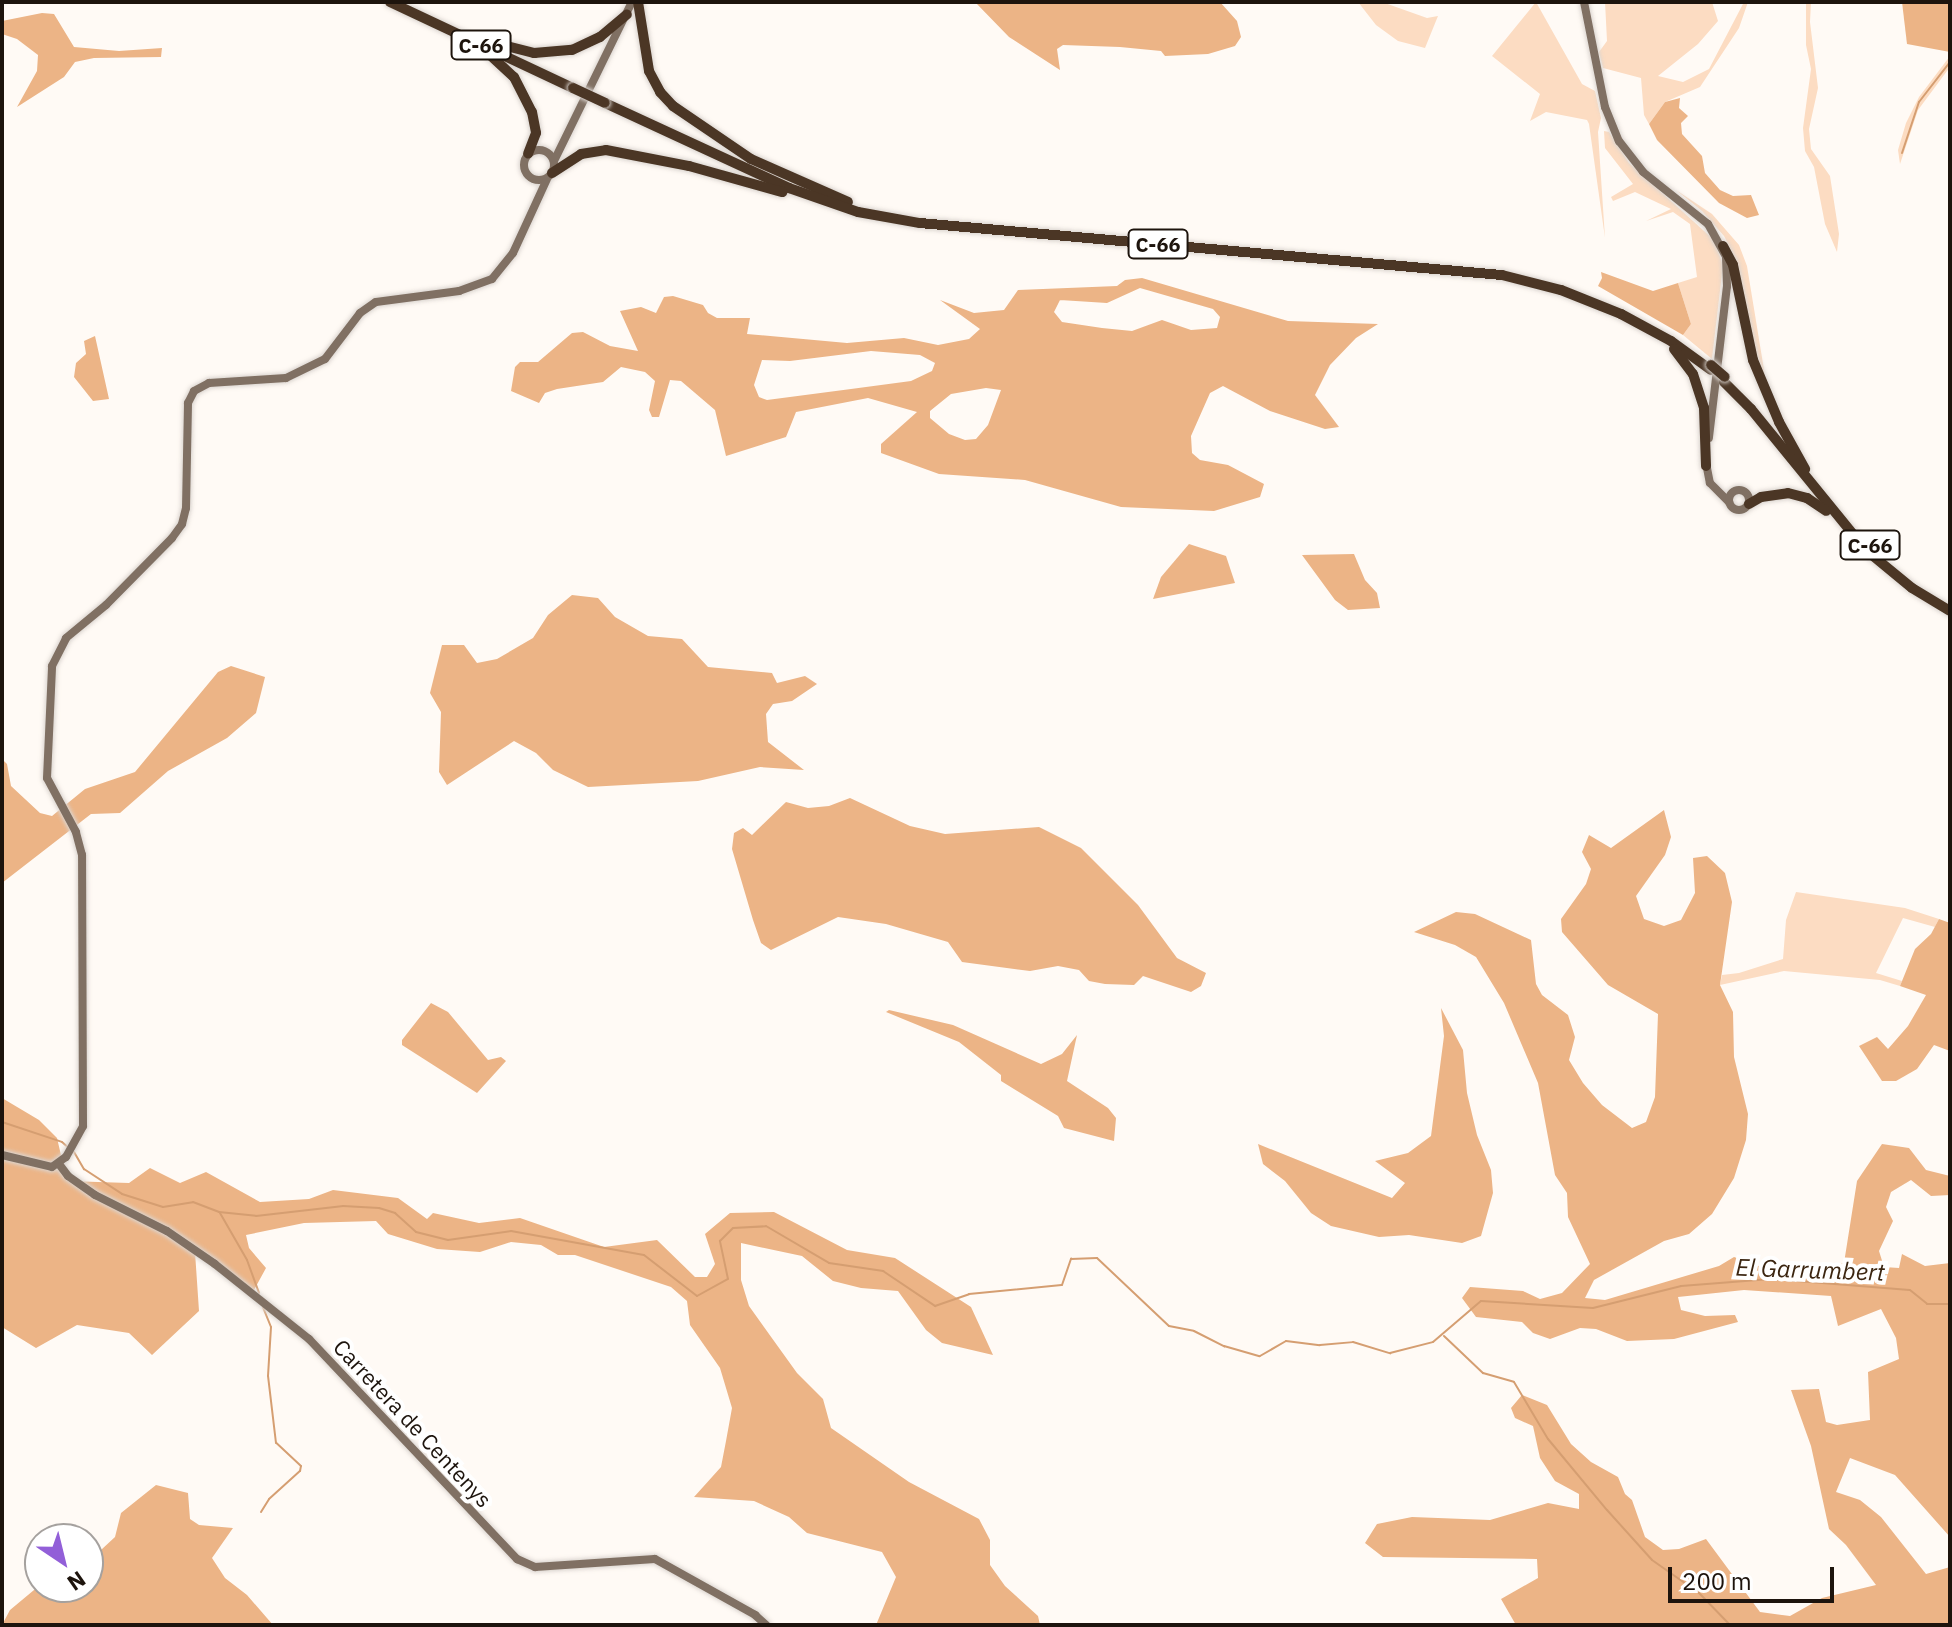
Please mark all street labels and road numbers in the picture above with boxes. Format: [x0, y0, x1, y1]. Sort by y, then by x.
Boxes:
road number: C-66 [449, 29, 513, 61]
road number: C-66 [1126, 228, 1190, 260]
road number: C-66 [1838, 529, 1902, 561]
street label: Carretera de Centenys [328, 1334, 498, 1512]

